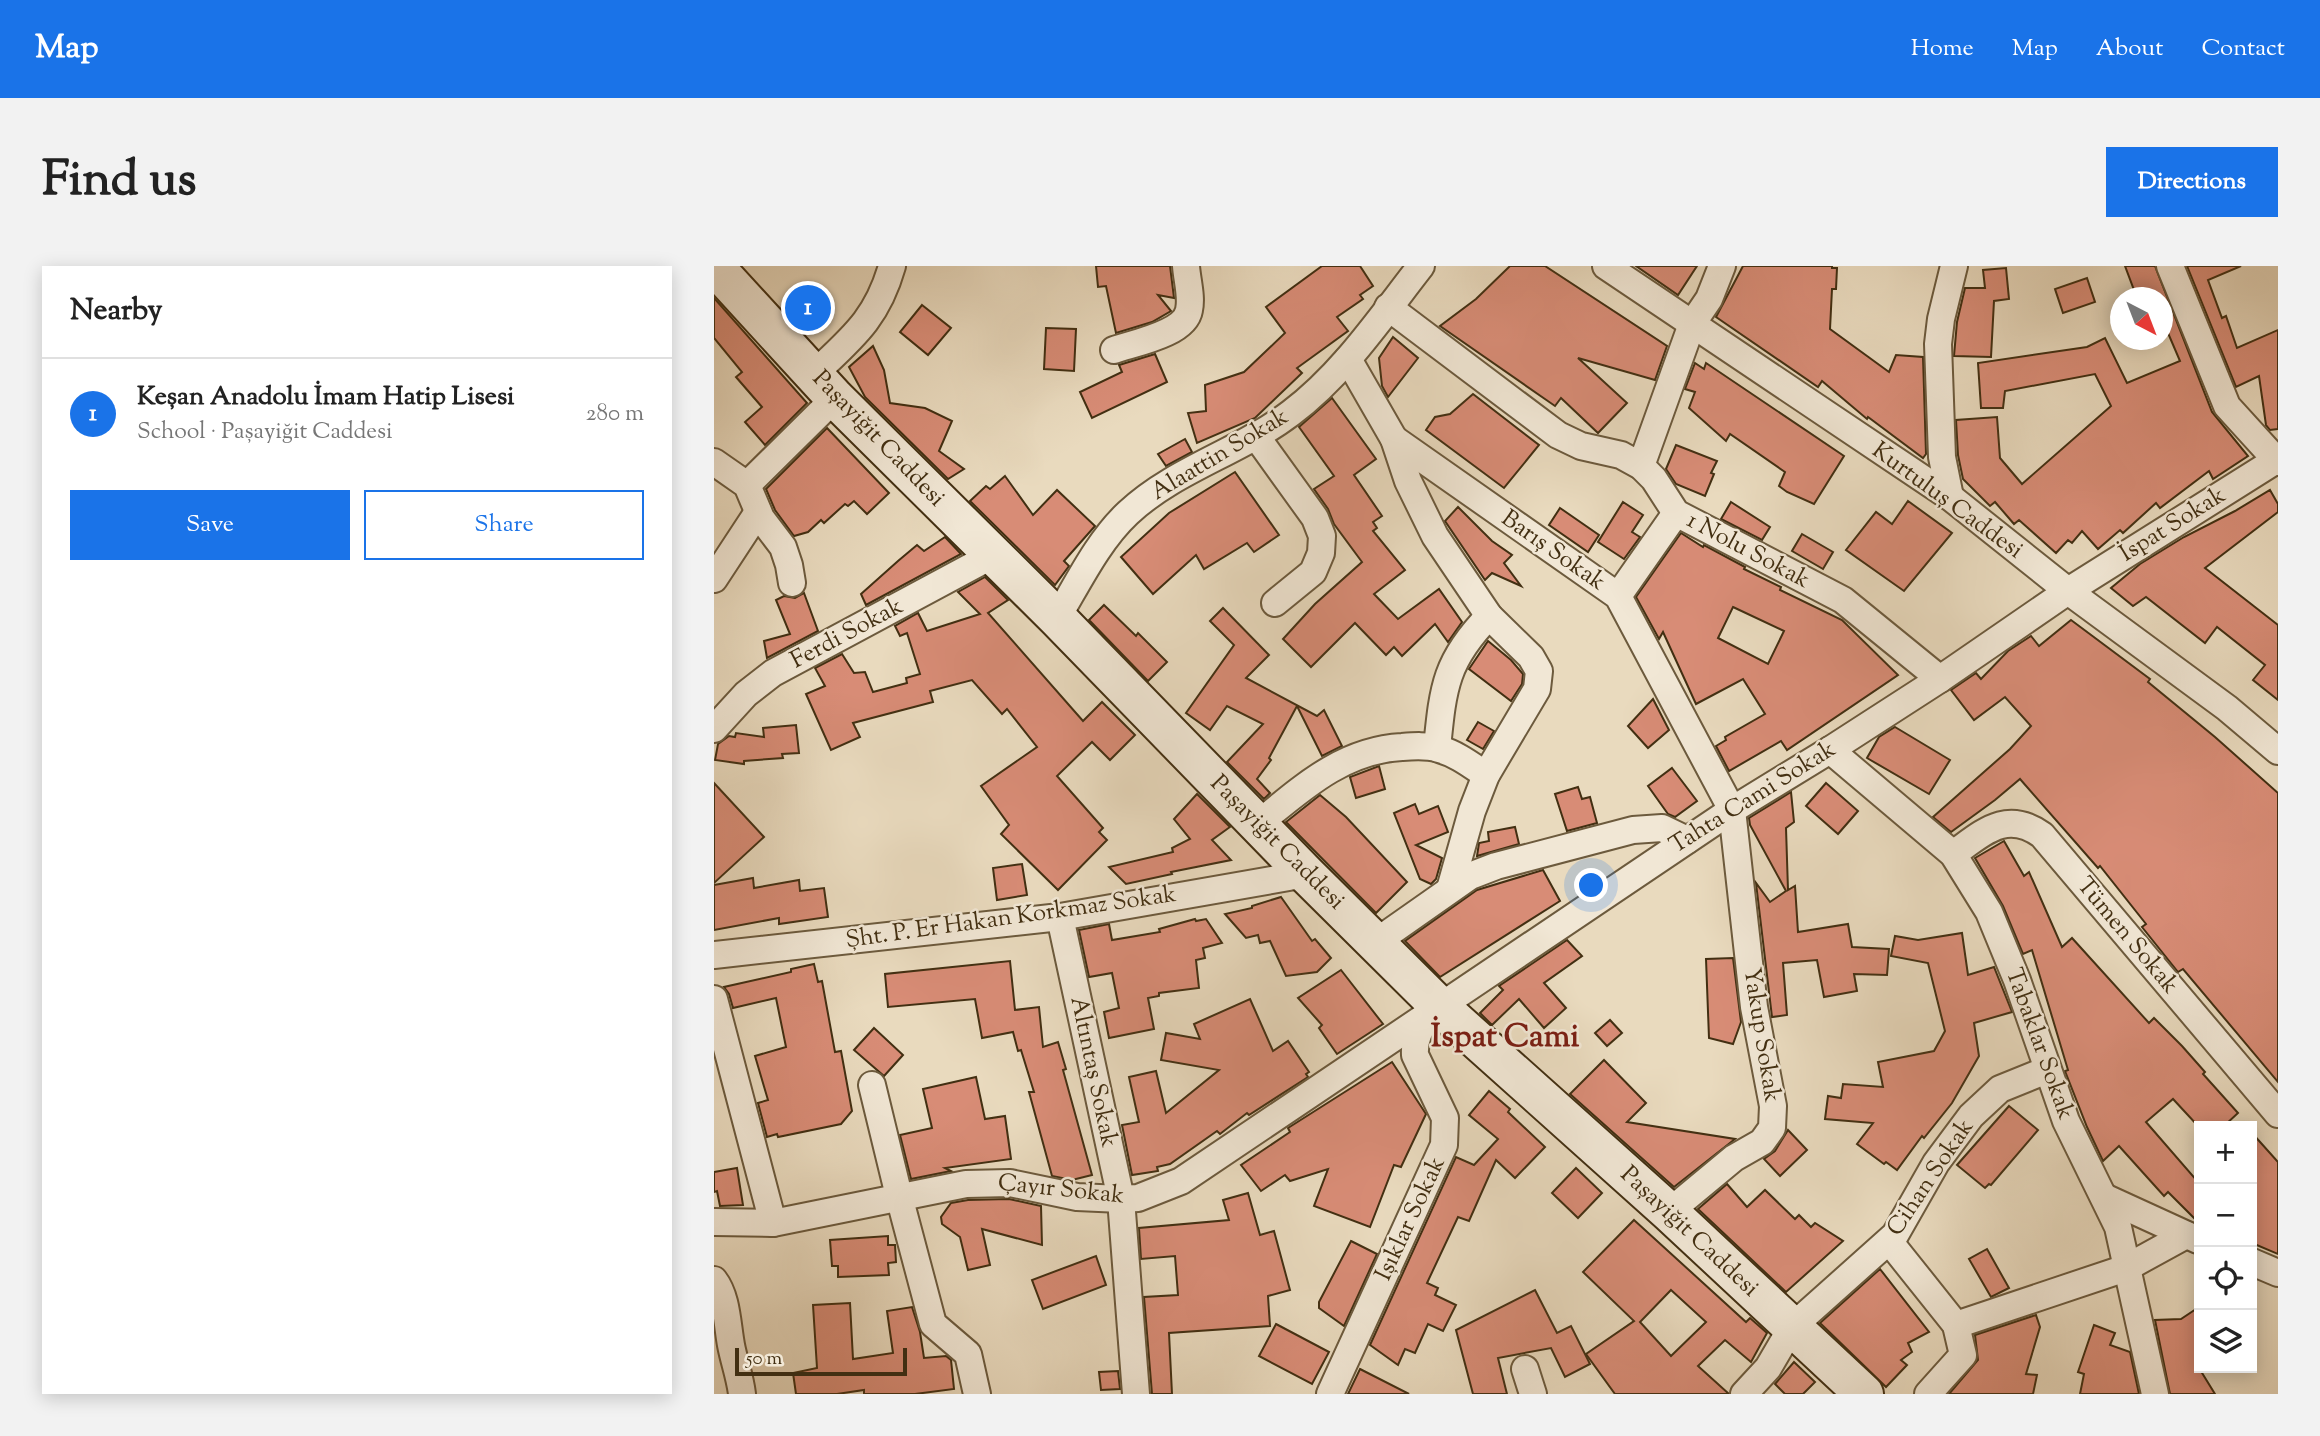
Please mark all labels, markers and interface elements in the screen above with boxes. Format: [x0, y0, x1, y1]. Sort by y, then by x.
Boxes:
text: Map [35, 25, 99, 73]
text: Home [1911, 32, 1974, 66]
text: Map [2012, 32, 2058, 66]
text: About [2096, 32, 2163, 66]
text: Contact [2201, 32, 2285, 66]
text: Find us [42, 147, 196, 217]
button: Directions [2106, 147, 2278, 217]
pin: 1 [785, 282, 831, 334]
north arrow [2110, 287, 2173, 350]
text: Nearby [70, 290, 162, 333]
street label: Paşayiğit Caddesi [804, 363, 952, 515]
text: Keşan Anadolu İmam Hatip Lisesi [137, 379, 515, 416]
text: 1 [89, 398, 97, 431]
text: 280 m [586, 398, 644, 431]
street label: Alaattin Sokak [1145, 400, 1295, 510]
text: School · Paşayiğit Caddesi [137, 416, 392, 449]
street label: Kurtuluş Caddesi [1864, 434, 2030, 568]
street label: İspat Sokak [2113, 479, 2233, 571]
button: Save [70, 490, 350, 560]
button: Share [364, 490, 644, 560]
street label: Barış Sokak [1494, 502, 1612, 600]
street label: 1 Nolu Sokak [1680, 504, 1816, 598]
street label: Ferdi Sokak [785, 590, 909, 678]
street label: Tahta Cami Sokak [1663, 733, 1843, 863]
street label: Paşayiğit Caddesi [1202, 768, 1352, 918]
your location [1574, 868, 1608, 902]
street label: Tümen Sokak [2068, 870, 2186, 1002]
street label: Şht. P. Er Hakan Korkmaz Sokak [843, 878, 1179, 958]
street label: Tabaklar Sokak [1996, 964, 2082, 1124]
street label: Yakup Sokak [1734, 965, 1788, 1105]
street label: Altıntaş Sokak [1060, 994, 1126, 1150]
district label: İspat Cami [1431, 1015, 1579, 1061]
street label: Cihan Sokak [1879, 1113, 1983, 1243]
map controls [2194, 1121, 2257, 1373]
button: + [2194, 1121, 2257, 1184]
street label: Işıklar Sokak [1367, 1151, 1455, 1287]
street label: Paşayiğit Caddesi [1612, 1159, 1766, 1305]
street label: Çayır Sokak [996, 1166, 1126, 1214]
button: − [2194, 1184, 2257, 1247]
button: locate [2194, 1247, 2257, 1310]
button: layers [2194, 1310, 2257, 1373]
scale bar [735, 1345, 906, 1377]
text: 50 m [746, 1346, 782, 1373]

